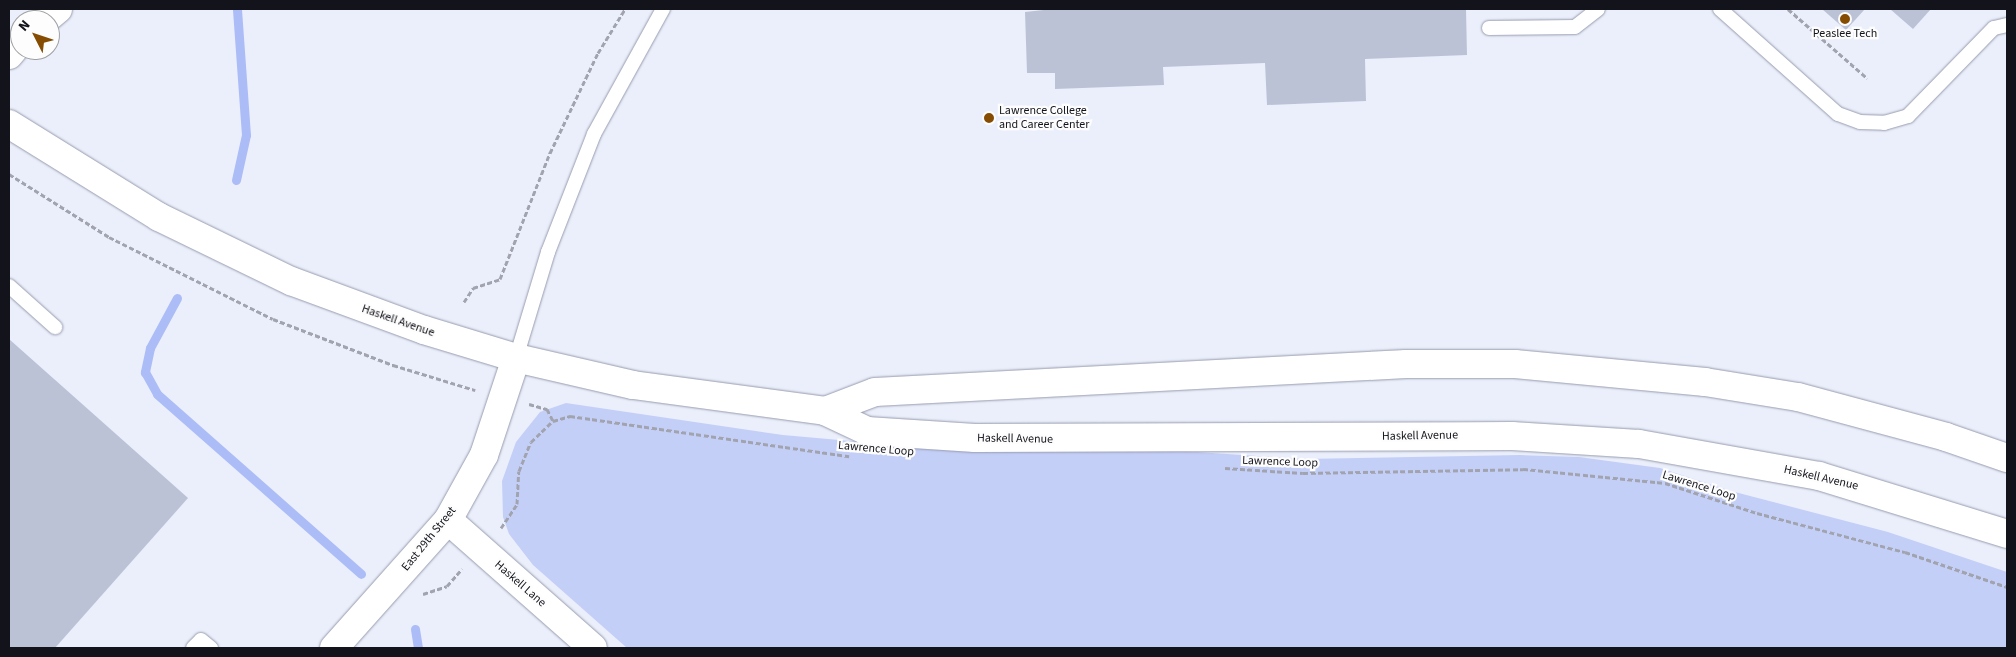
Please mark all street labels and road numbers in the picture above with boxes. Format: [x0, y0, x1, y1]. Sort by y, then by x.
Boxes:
street label: Haskell Avenue [360, 302, 436, 340]
street label: Haskell Avenue [1382, 428, 1458, 444]
street label: Haskell Avenue [977, 431, 1053, 447]
street label: Lawrence Loop [838, 439, 914, 459]
street label: Lawrence Loop [1242, 453, 1318, 471]
street label: Haskell Avenue [1782, 462, 1860, 494]
street label: Lawrence Loop [1661, 468, 1737, 504]
street label: East 29th Street [399, 504, 459, 574]
street label: Haskell Lane [491, 558, 549, 610]

